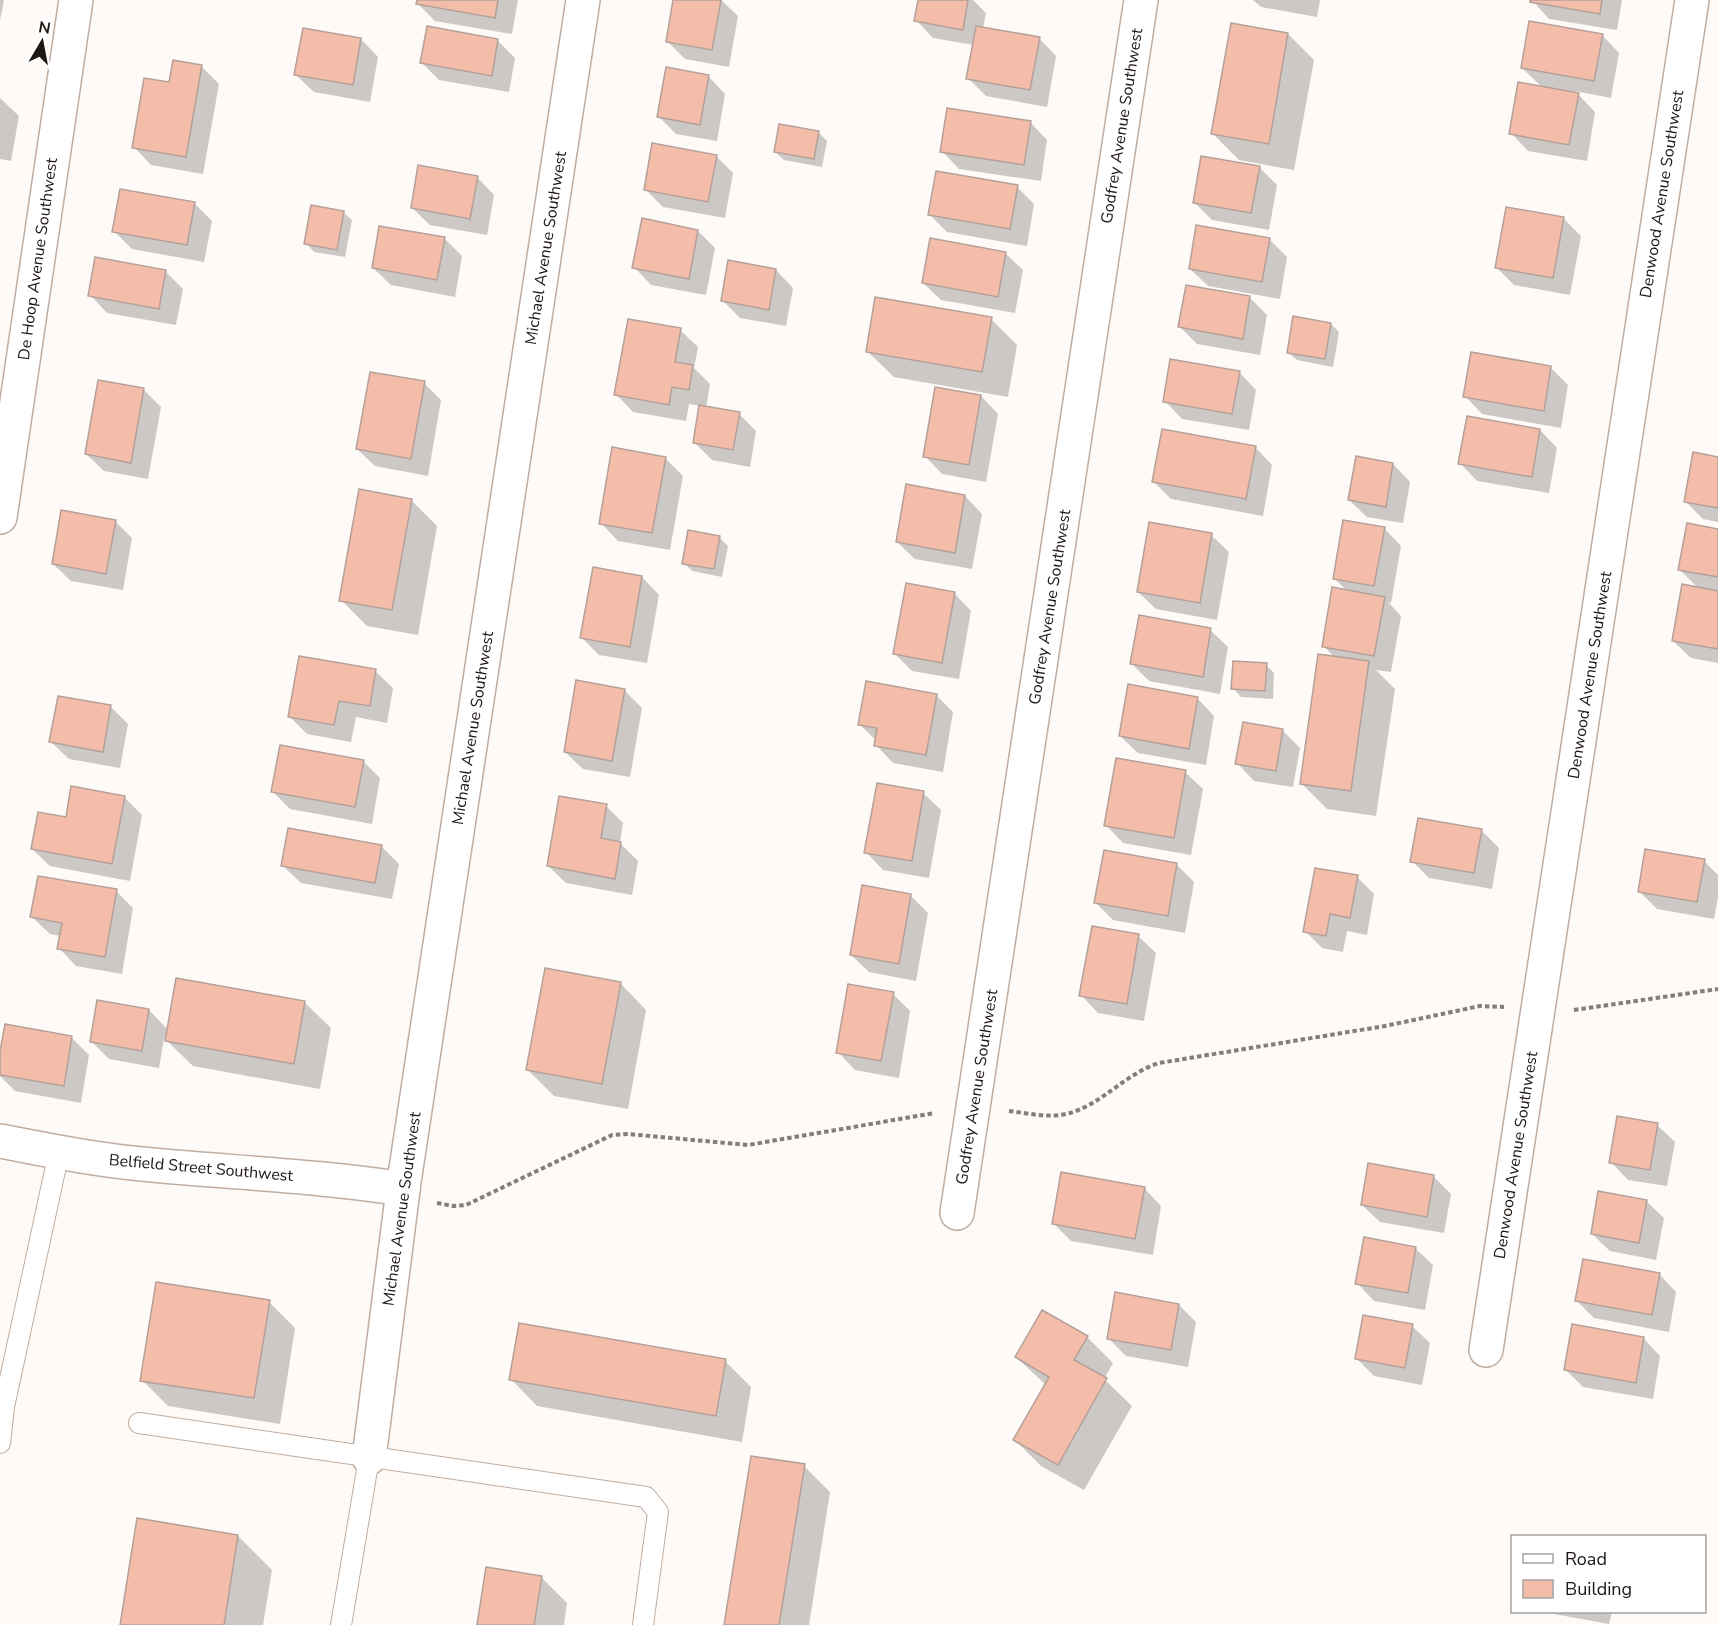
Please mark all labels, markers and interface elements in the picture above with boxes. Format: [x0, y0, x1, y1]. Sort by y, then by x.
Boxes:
north arrow [12, 12, 72, 72]
text: N [37, 16, 52, 40]
street label: Godfrey Avenue Southwest [1096, 26, 1148, 225]
street label: Denwood Avenue Southwest [1635, 88, 1689, 299]
street label: Michael Avenue Southwest [520, 149, 572, 346]
street label: De Hoop Avenue Southwest [13, 156, 63, 361]
street label: Godfrey Avenue Southwest [1024, 507, 1076, 706]
street label: Denwood Avenue Southwest [1563, 569, 1617, 780]
street label: Michael Avenue Southwest [447, 629, 499, 826]
street label: Godfrey Avenue Southwest [951, 987, 1003, 1186]
street label: Denwood Avenue Southwest [1489, 1049, 1543, 1260]
street label: Michael Avenue Southwest [377, 1110, 427, 1307]
street label: Belfield Street Southwest [108, 1149, 294, 1187]
legend [1511, 1535, 1706, 1613]
text: Road [1565, 1547, 1607, 1571]
text: Building [1565, 1577, 1632, 1601]

